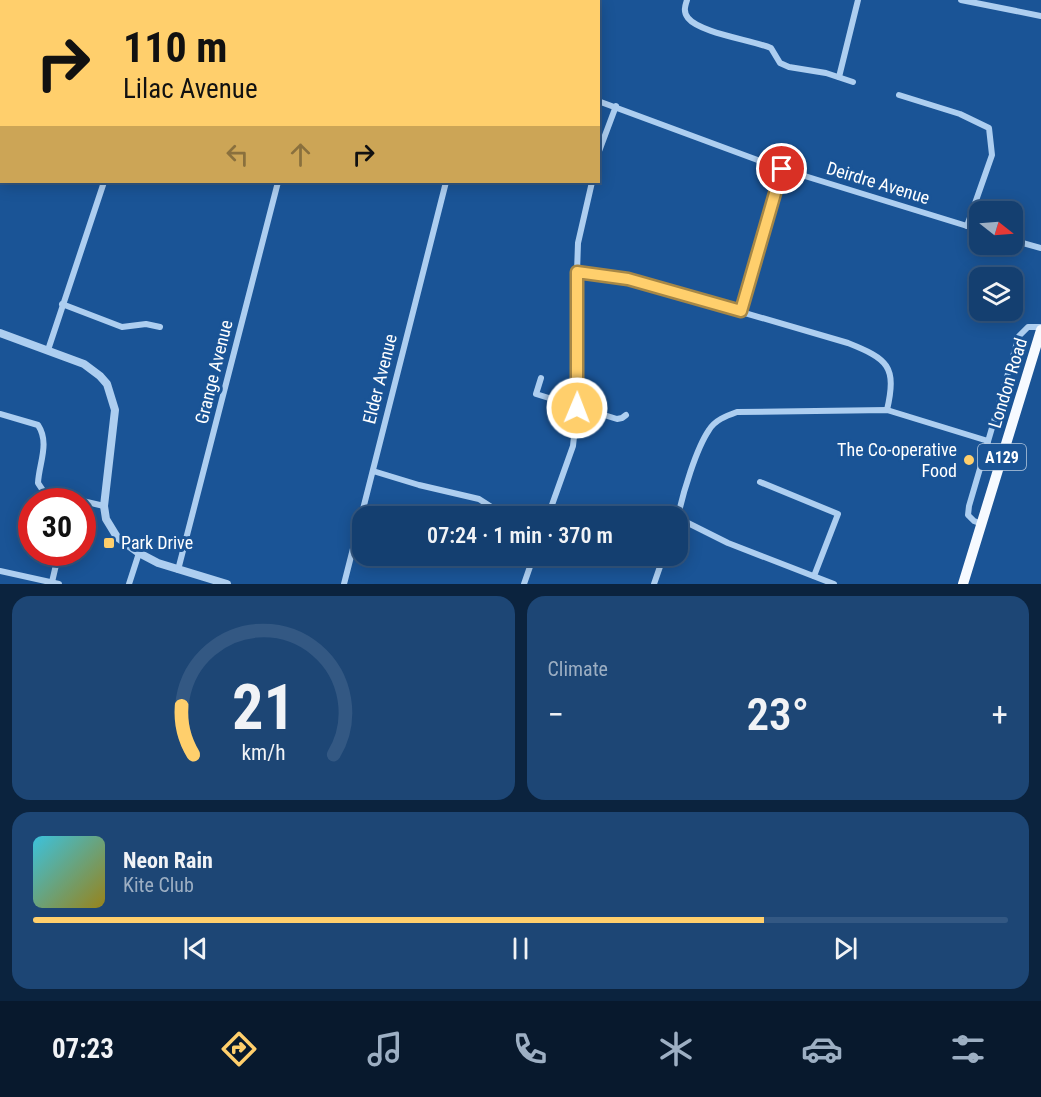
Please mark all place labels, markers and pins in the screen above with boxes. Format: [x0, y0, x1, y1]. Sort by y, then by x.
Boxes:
pin [756, 143, 807, 194]
place label: The Co-operative Food [837, 439, 957, 481]
marker: The Co-operative Food [962, 453, 976, 467]
place label: Park Drive [121, 532, 193, 553]
marker: Park Drive [102, 536, 116, 550]

